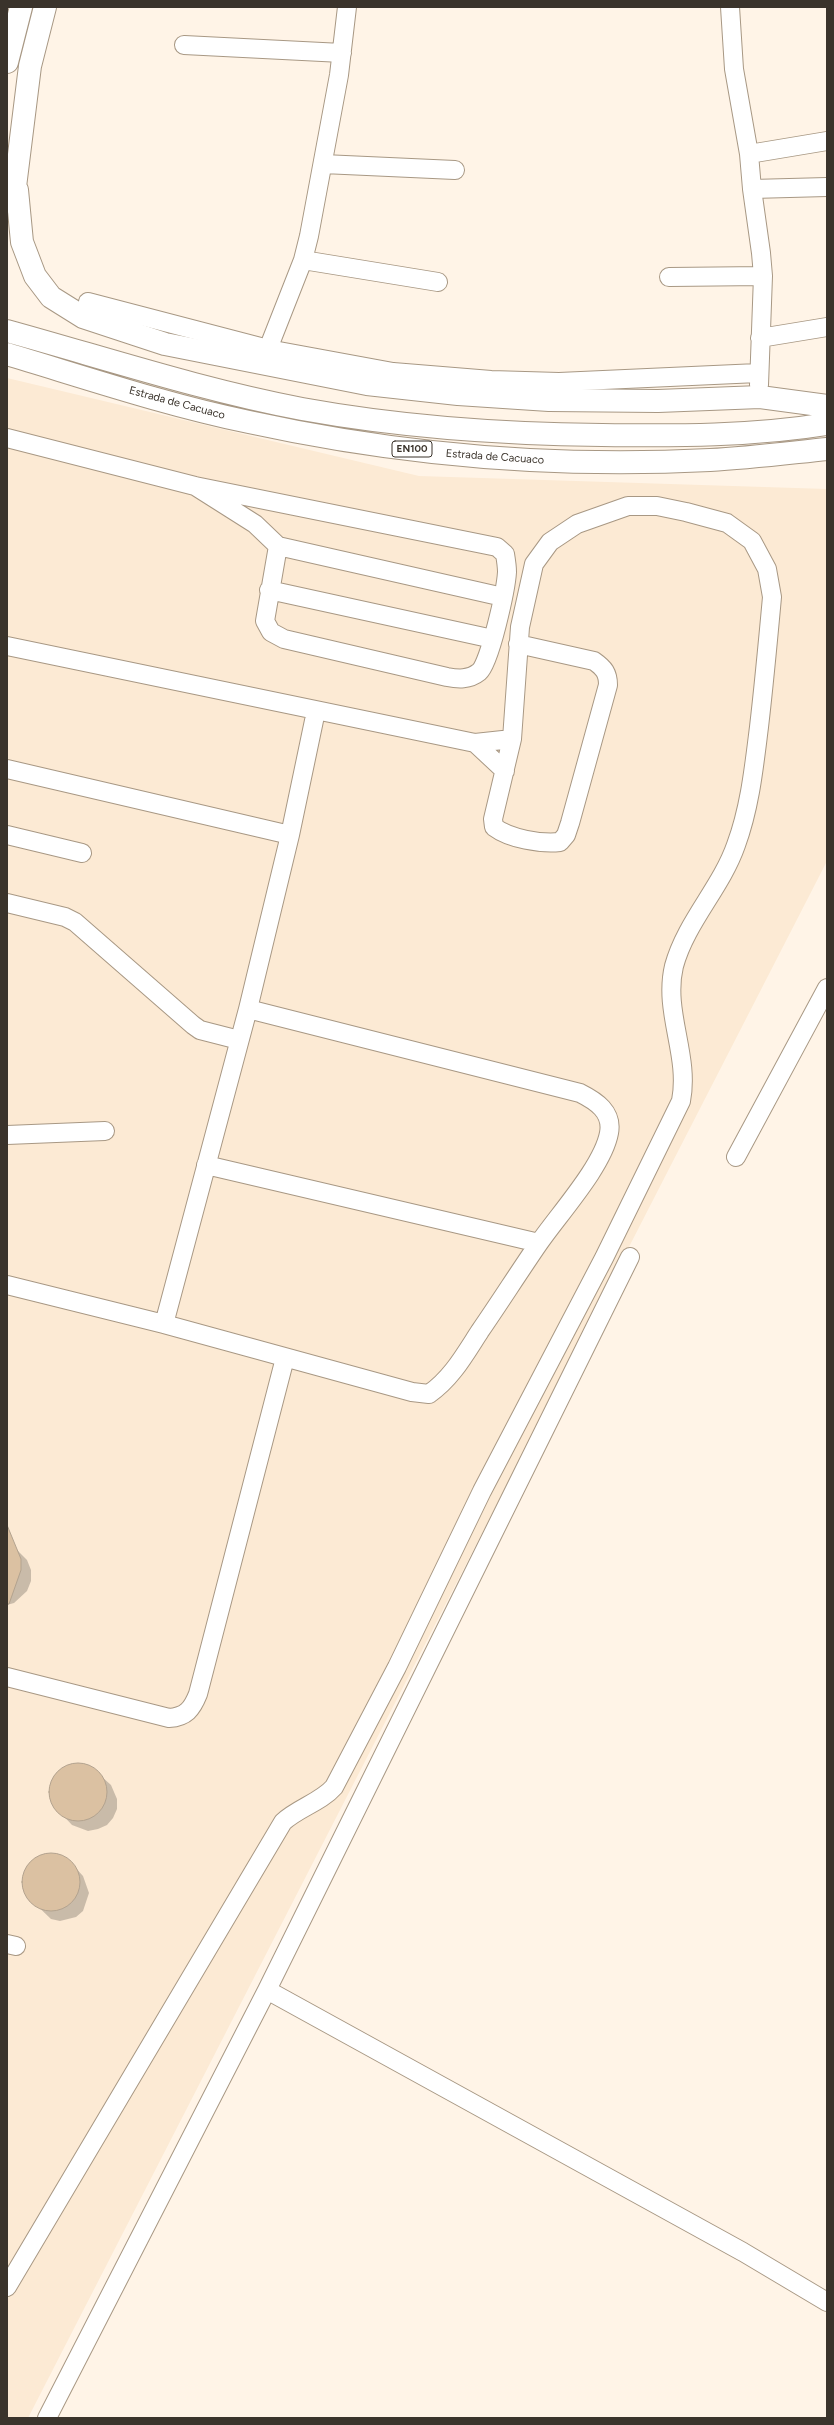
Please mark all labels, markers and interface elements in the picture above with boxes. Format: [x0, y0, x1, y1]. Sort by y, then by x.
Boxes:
street label: Estrada de Cacuaco [128, 384, 226, 422]
road number: EN100 [392, 441, 432, 457]
street label: Estrada de Cacuaco [445, 447, 545, 467]

